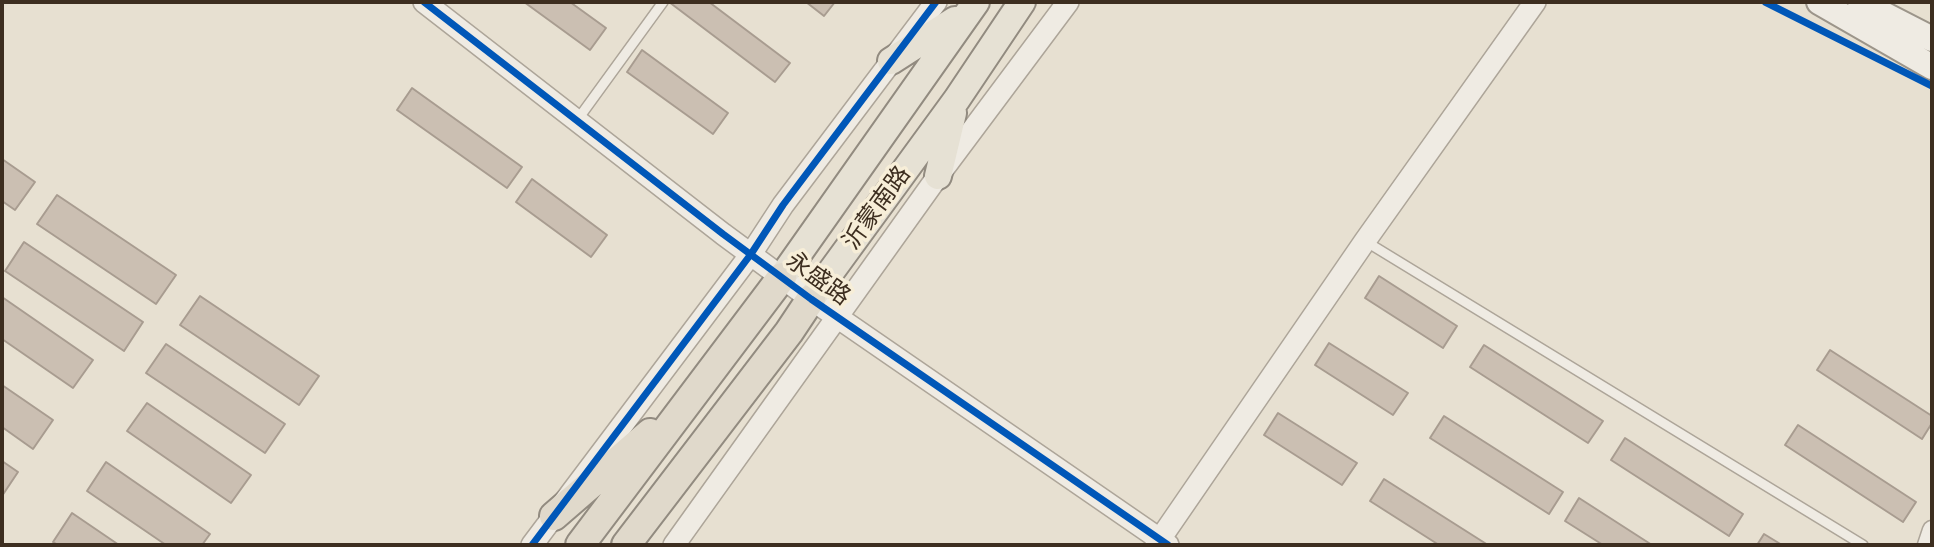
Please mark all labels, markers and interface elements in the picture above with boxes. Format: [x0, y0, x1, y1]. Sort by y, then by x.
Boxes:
street label: 沂蒙南路 [837, 161, 917, 255]
street label: 永盛路 [780, 246, 856, 312]

